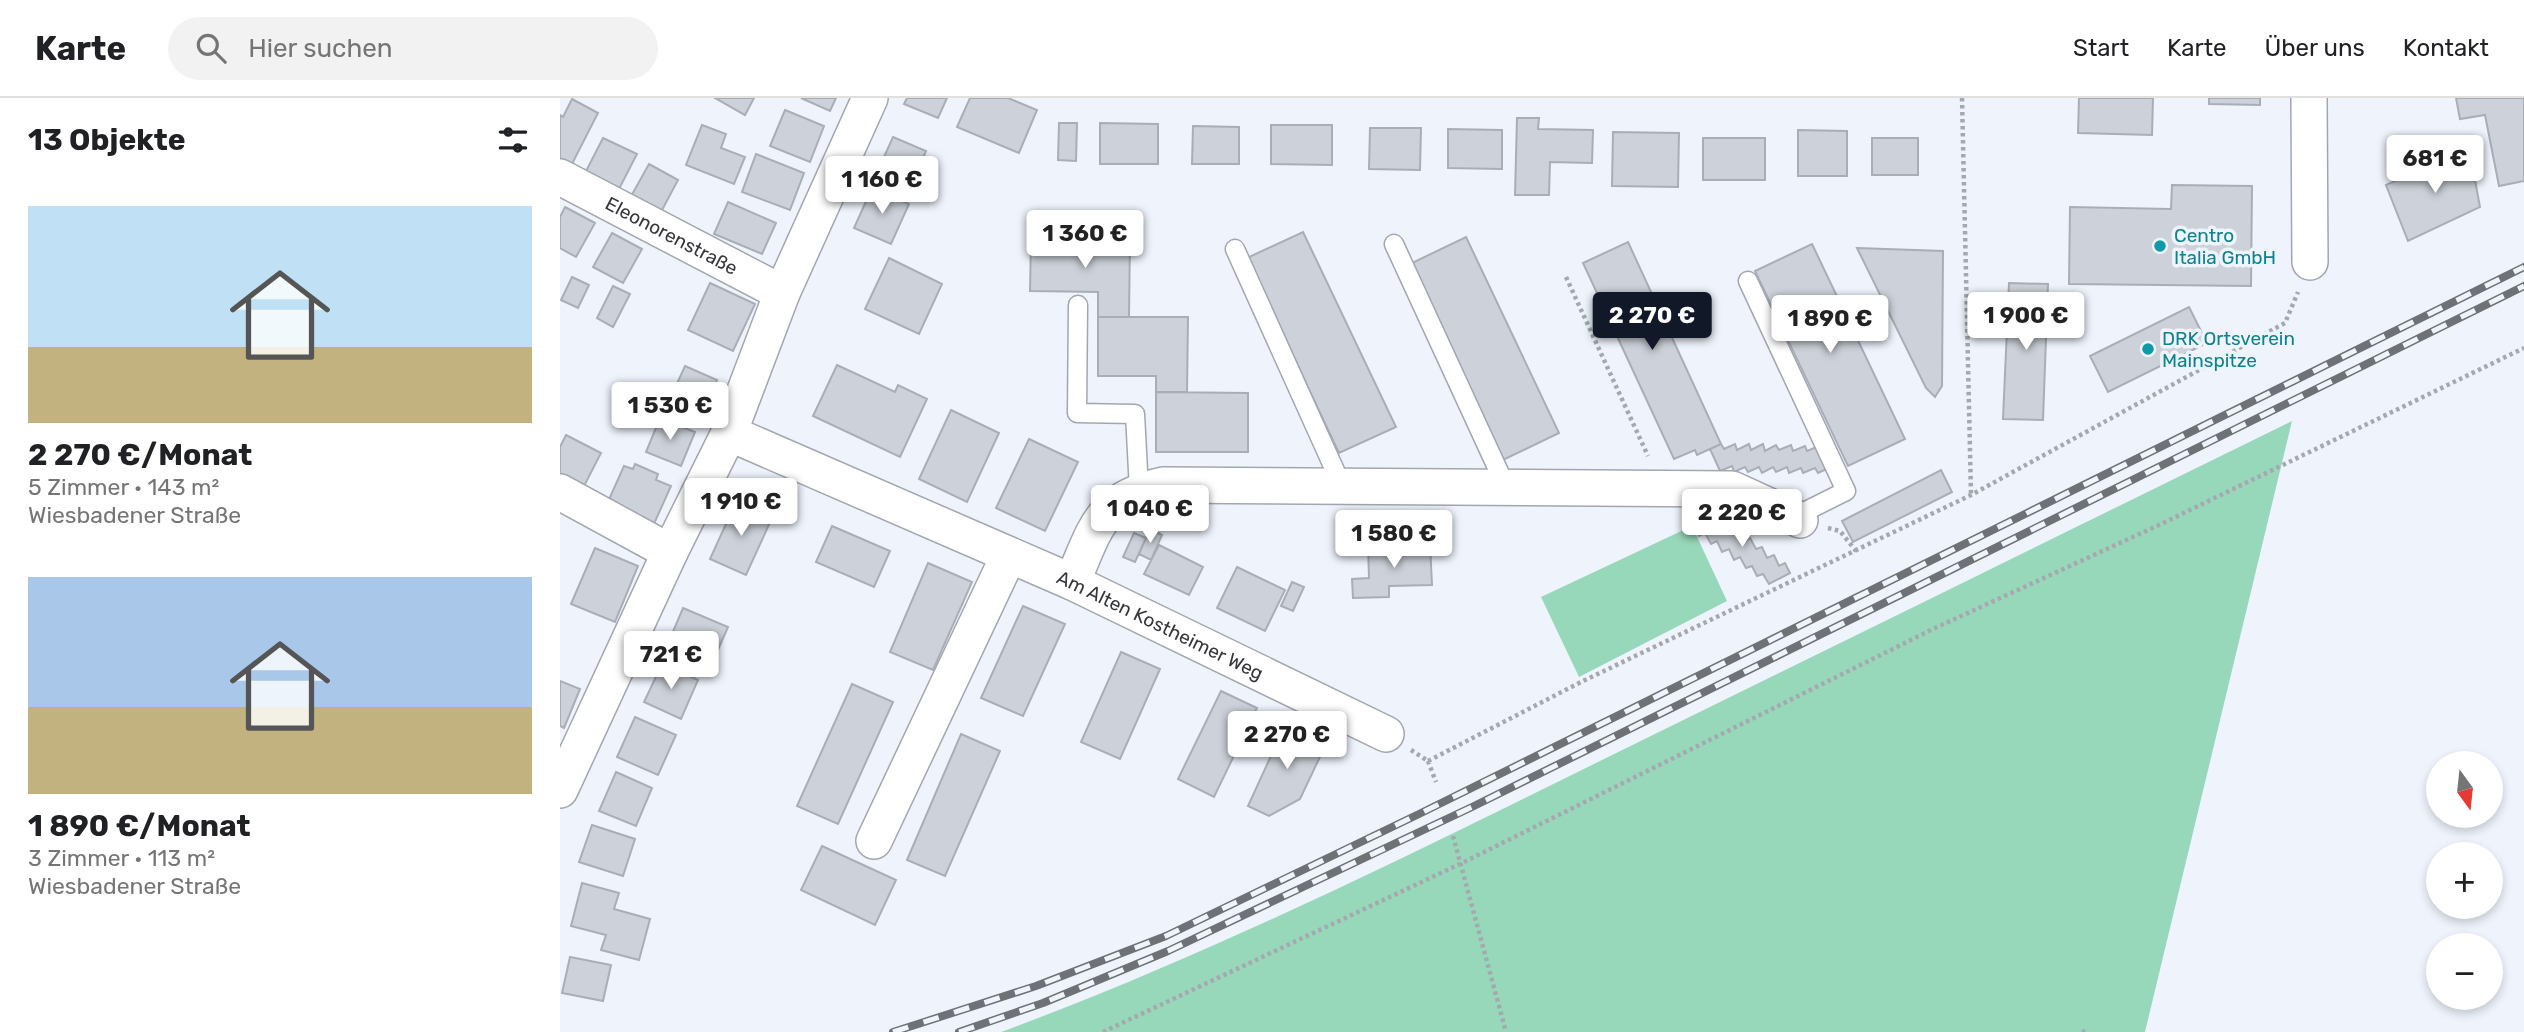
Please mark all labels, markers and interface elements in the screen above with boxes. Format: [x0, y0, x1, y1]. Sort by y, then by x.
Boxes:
search box [168, 17, 658, 80]
text: Karte [35, 29, 126, 68]
icon: search [192, 29, 230, 67]
text: Hier suchen [248, 33, 393, 64]
text: Start [2073, 34, 2129, 62]
text: Karte [2167, 34, 2227, 62]
text: Über uns [2265, 34, 2365, 62]
text: Kontakt [2403, 34, 2489, 62]
icon: filters [494, 121, 532, 159]
text: 13 Objekte [28, 122, 186, 158]
pin: 681 € [2386, 136, 2484, 195]
text: 681 € [2403, 144, 2467, 172]
pin: 1 160 € [817, 156, 947, 216]
text: 1 160 € [841, 165, 923, 193]
street label: Eleonorenstraße [601, 192, 741, 280]
pin: 1 360 € [1020, 211, 1150, 270]
text: 1 360 € [1042, 219, 1128, 247]
place label: Centro Italia GmbH [2174, 224, 2276, 269]
marker: Centro Italia GmbH [2152, 238, 2168, 254]
icon: home [217, 252, 343, 378]
pin: 2 270 € [1587, 292, 1717, 352]
pin: 1 900 € [1961, 292, 2091, 352]
pin: 1 890 € [1765, 296, 1895, 355]
text: 2 270 € [1609, 301, 1695, 329]
text: 1 900 € [1983, 301, 2069, 329]
text: 1 890 € [1787, 304, 1873, 332]
place label: DRK Ortsverein Mainspitze [2162, 327, 2295, 372]
marker: DRK Ortsverein Mainspitze [2140, 341, 2156, 357]
pin: 1 530 € [605, 382, 735, 442]
text: 1 530 € [628, 391, 712, 419]
text: 2 270 €/Monat [28, 437, 252, 473]
text: 5 Zimmer · 143 m² [28, 473, 219, 501]
pin: 1 910 € [676, 478, 806, 538]
pin: 1 040 € [1085, 486, 1215, 545]
text: 1 910 € [700, 487, 782, 515]
pin: 2 220 € [1677, 490, 1807, 549]
text: 1 040 € [1107, 494, 1193, 522]
text: 2 220 € [1698, 498, 1786, 526]
text: Wiesbadener Straße [28, 501, 241, 529]
pin: 1 580 € [1329, 510, 1459, 570]
text: 1 580 € [1351, 519, 1437, 547]
street label: Am Alten Kostheimer Weg [1053, 566, 1267, 685]
icon: home [217, 623, 343, 749]
pin: 721 € [622, 632, 720, 691]
text: 721 € [640, 640, 702, 668]
pin: 2 270 € [1222, 712, 1352, 771]
text: 2 270 € [1244, 720, 1330, 748]
north arrow [2426, 751, 2502, 828]
map controls [2426, 751, 2503, 1010]
text: 1 890 €/Monat [28, 808, 251, 844]
button: + [2426, 842, 2503, 919]
text: 3 Zimmer · 113 m² [28, 844, 215, 872]
text: Wiesbadener Straße [28, 872, 241, 900]
button: − [2426, 933, 2503, 1010]

